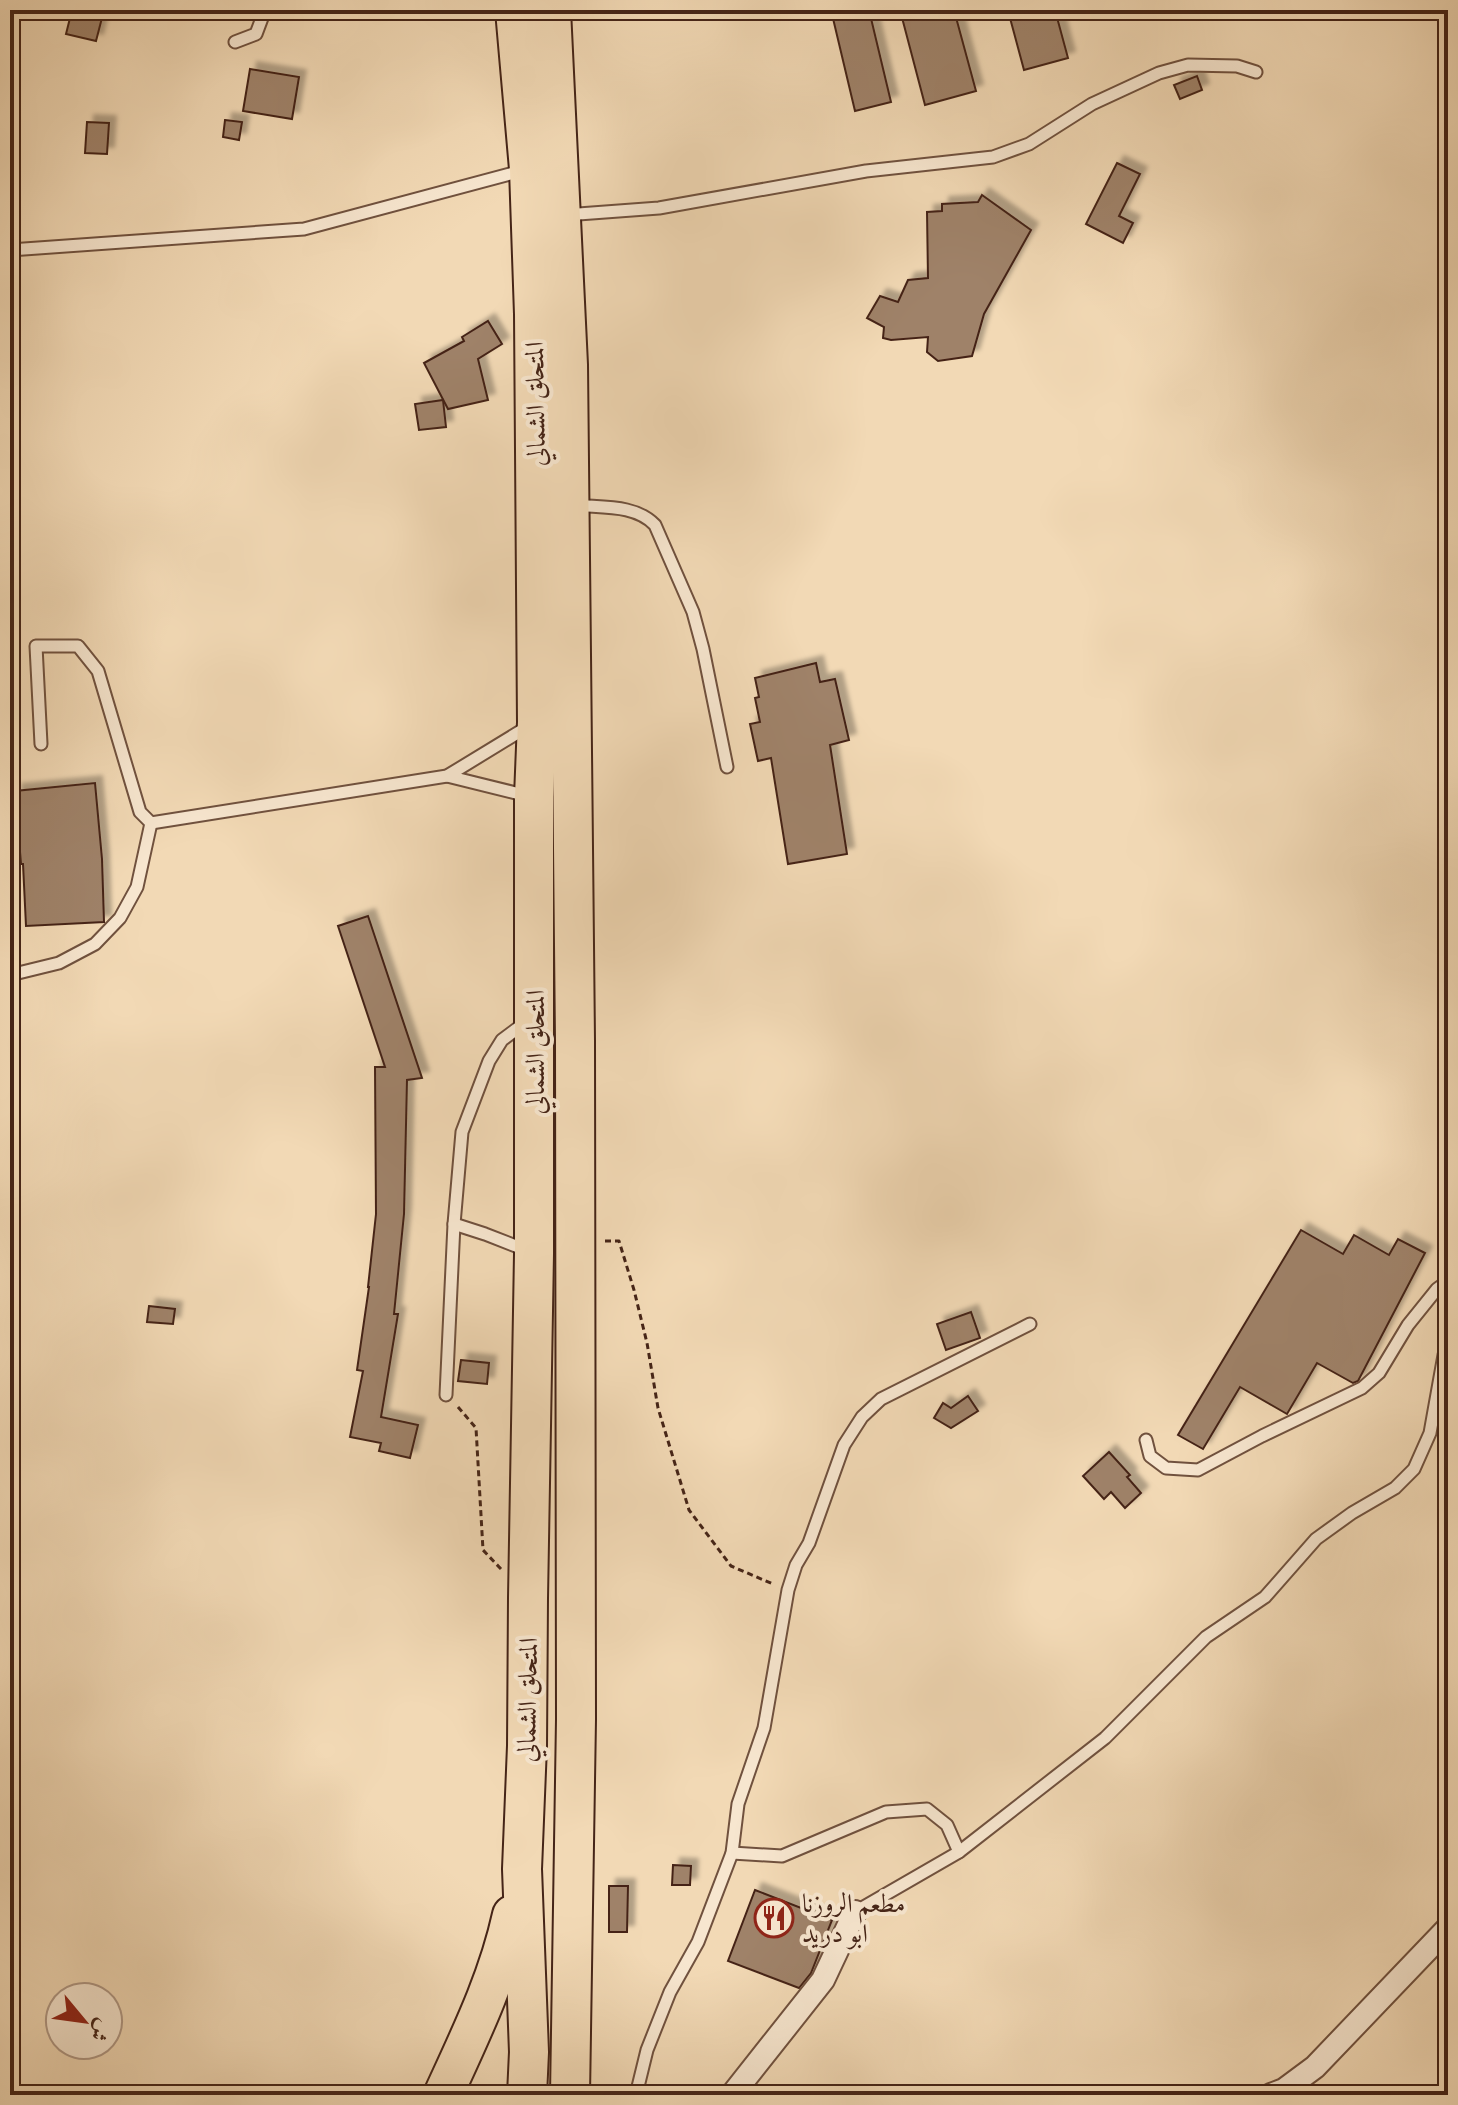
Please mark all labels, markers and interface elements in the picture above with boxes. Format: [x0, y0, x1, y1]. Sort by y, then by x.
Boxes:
street label: المتحلق الشمالي [517, 341, 558, 467]
street label: المتحلق الشمالي [518, 990, 557, 1114]
street label: المتحلق الشمالي [509, 1637, 550, 1763]
place label: مطعم الروزنا ابو دريد [802, 1886, 905, 1950]
restaurant icon: مطعم الروزنا ابو دريد [753, 1897, 795, 1939]
north arrow [44, 1981, 124, 2061]
text: ش [83, 2014, 119, 2047]

